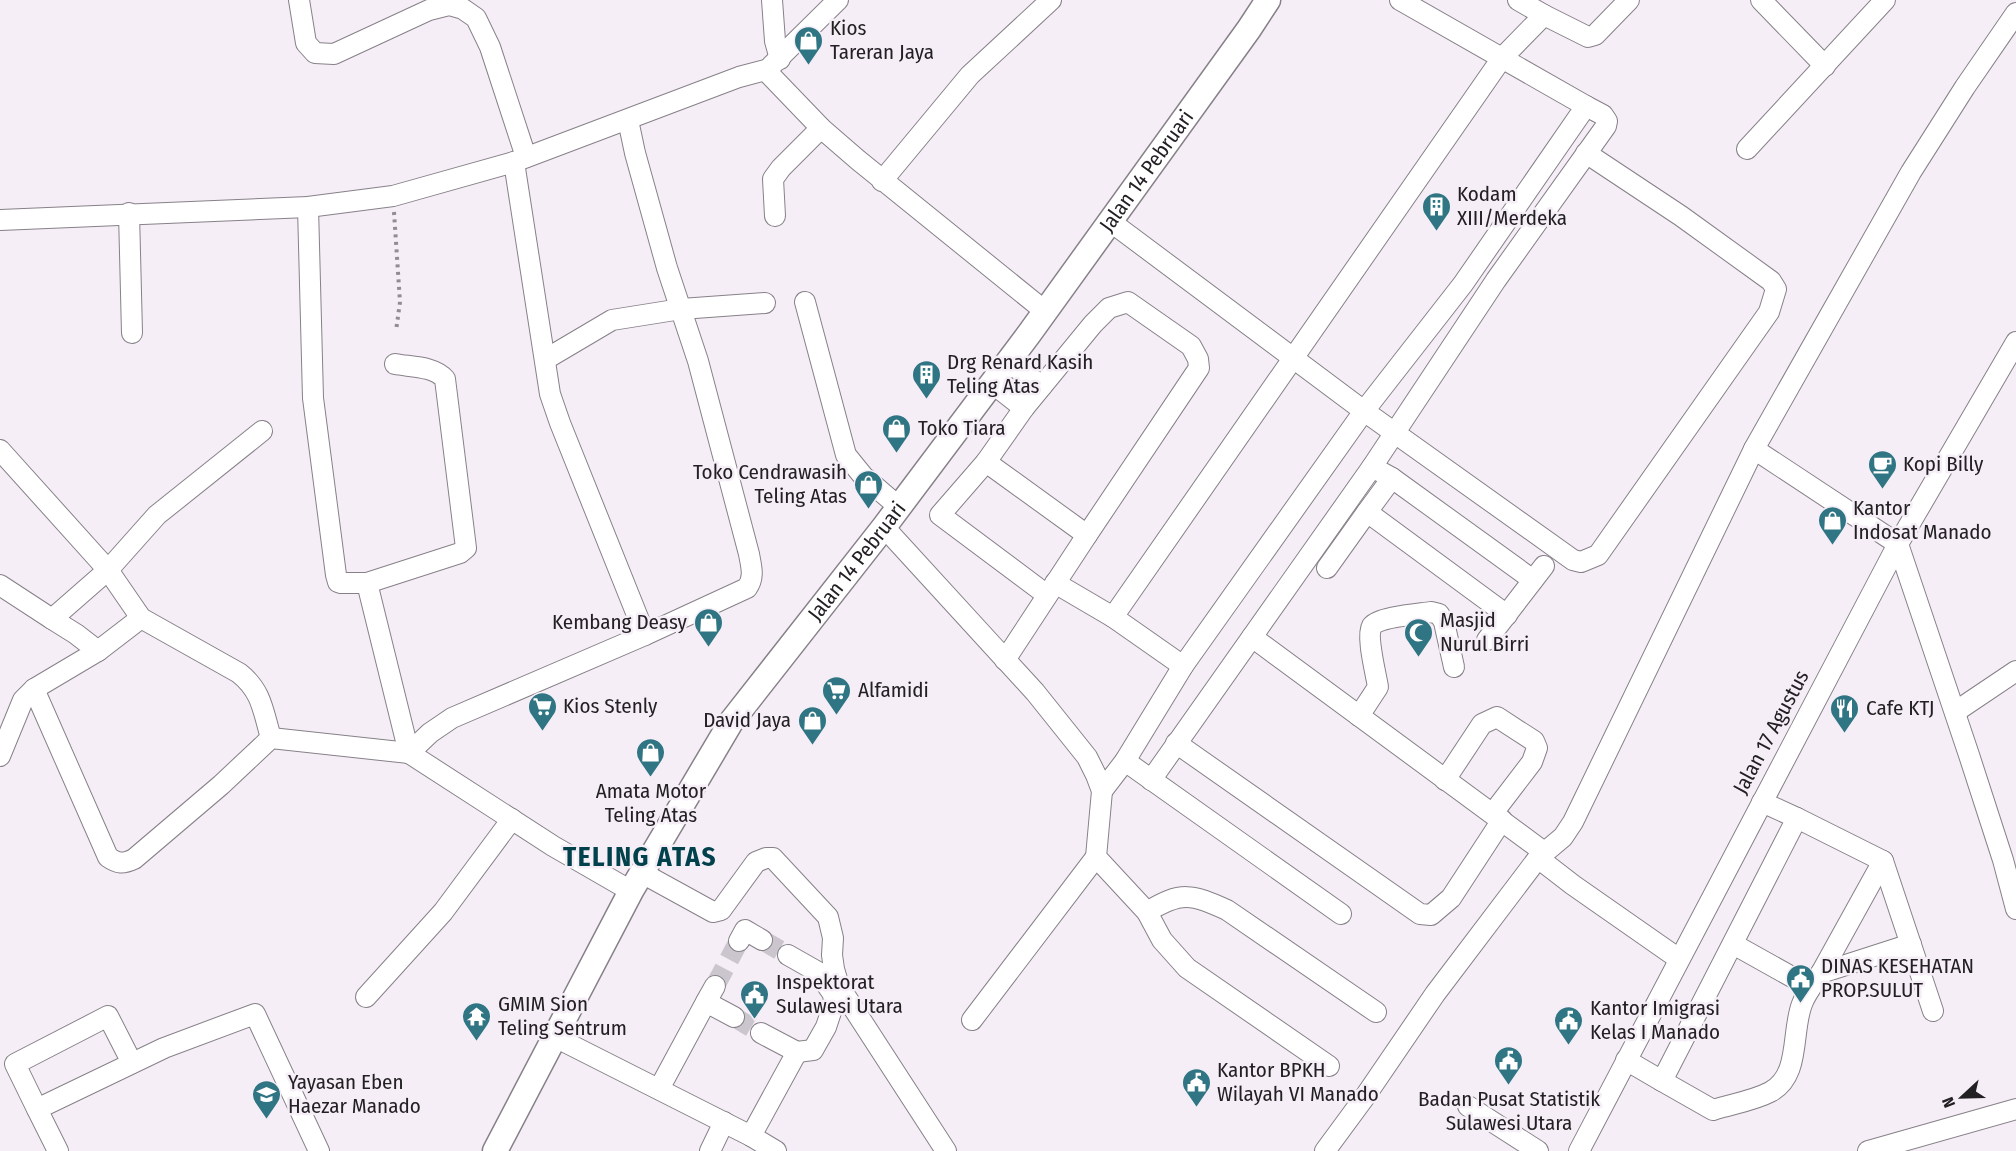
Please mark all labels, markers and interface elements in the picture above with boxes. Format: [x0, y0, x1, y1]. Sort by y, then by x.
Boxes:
place label: Kios Tareran Jaya [830, 15, 934, 65]
shop icon: Kios Tareran Jaya [793, 24, 825, 66]
street label: Jalan 14 Pebruari [1094, 105, 1199, 237]
place label: Kodam XIII/Merdeka [1457, 181, 1567, 231]
building icon: Kodam XIII/Merdeka [1420, 190, 1452, 232]
place label: Drg Renard Kasih Teling Atas [947, 349, 1093, 399]
building icon: Drg Renard Kasih Teling Atas [910, 358, 942, 400]
shop icon: Toko Tiara [881, 412, 913, 454]
place label: Toko Tiara [918, 415, 1005, 441]
cafe icon: Kopi Billy [1866, 448, 1898, 490]
place label: Kopi Billy [1903, 451, 1984, 477]
place label: Toko Cendrawasih Teling Atas [693, 459, 847, 509]
shop icon: Toko Cendrawasih Teling Atas [852, 468, 884, 510]
place label: Kantor Indosat Manado [1853, 495, 1992, 545]
street label: Jalan 14 Pebruari [802, 496, 911, 626]
shop icon: Kantor Indosat Manado [1816, 504, 1848, 546]
shop icon: Kembang Deasy [692, 606, 724, 648]
place label: Masjid Nurul Birri [1440, 607, 1529, 657]
place label: Kembang Deasy [552, 609, 688, 635]
mosque icon: Masjid Nurul Birri [1403, 616, 1435, 658]
street label: Jalan 17 Agustus [1727, 666, 1815, 798]
supermarket icon: Alfamidi [821, 674, 853, 716]
place label: Alfamidi [858, 677, 929, 703]
supermarket icon: Kios Stenly [526, 690, 558, 732]
restaurant icon: Cafe KTJ [1829, 692, 1861, 734]
place label: Kios Stenly [563, 693, 658, 719]
place label: Cafe KTJ [1866, 695, 1935, 721]
shop icon: David Jaya [796, 704, 828, 746]
place label: David Jaya [703, 707, 791, 733]
shop icon: Amata Motor Teling Atas [635, 736, 667, 778]
place label: Amata Motor Teling Atas [596, 778, 707, 828]
district label: TELING ATAS [563, 841, 717, 873]
place label: DINAS KESEHATAN PROP.SULUT [1821, 953, 1974, 1003]
public building icon: DINAS KESEHATAN PROP.SULUT [1784, 962, 1816, 1004]
place label: Inspektorat Sulawesi Utara [776, 969, 903, 1019]
public building icon: Inspektorat Sulawesi Utara [739, 978, 771, 1020]
place label: GMIM Sion Teling Sentrum [498, 991, 627, 1041]
place label: Kantor Imigrasi Kelas I Manado [1590, 995, 1720, 1045]
temple icon: GMIM Sion Teling Sentrum [461, 1000, 493, 1042]
public building icon: Kantor Imigrasi Kelas I Manado [1553, 1004, 1585, 1046]
public building icon: Badan Pusat Statistik Sulawesi Utara [1493, 1044, 1525, 1086]
place label: Kantor BPKH Wilayah VI Manado [1217, 1057, 1379, 1107]
public building icon: Kantor BPKH Wilayah VI Manado [1180, 1066, 1212, 1108]
north arrow [1932, 1067, 1992, 1127]
place label: Yayasan Eben Haezar Manado [288, 1069, 421, 1119]
school or university icon: Yayasan Eben Haezar Manado [251, 1078, 283, 1120]
place label: Badan Pusat Statistik Sulawesi Utara [1418, 1086, 1600, 1136]
text: N [1938, 1094, 1959, 1110]

